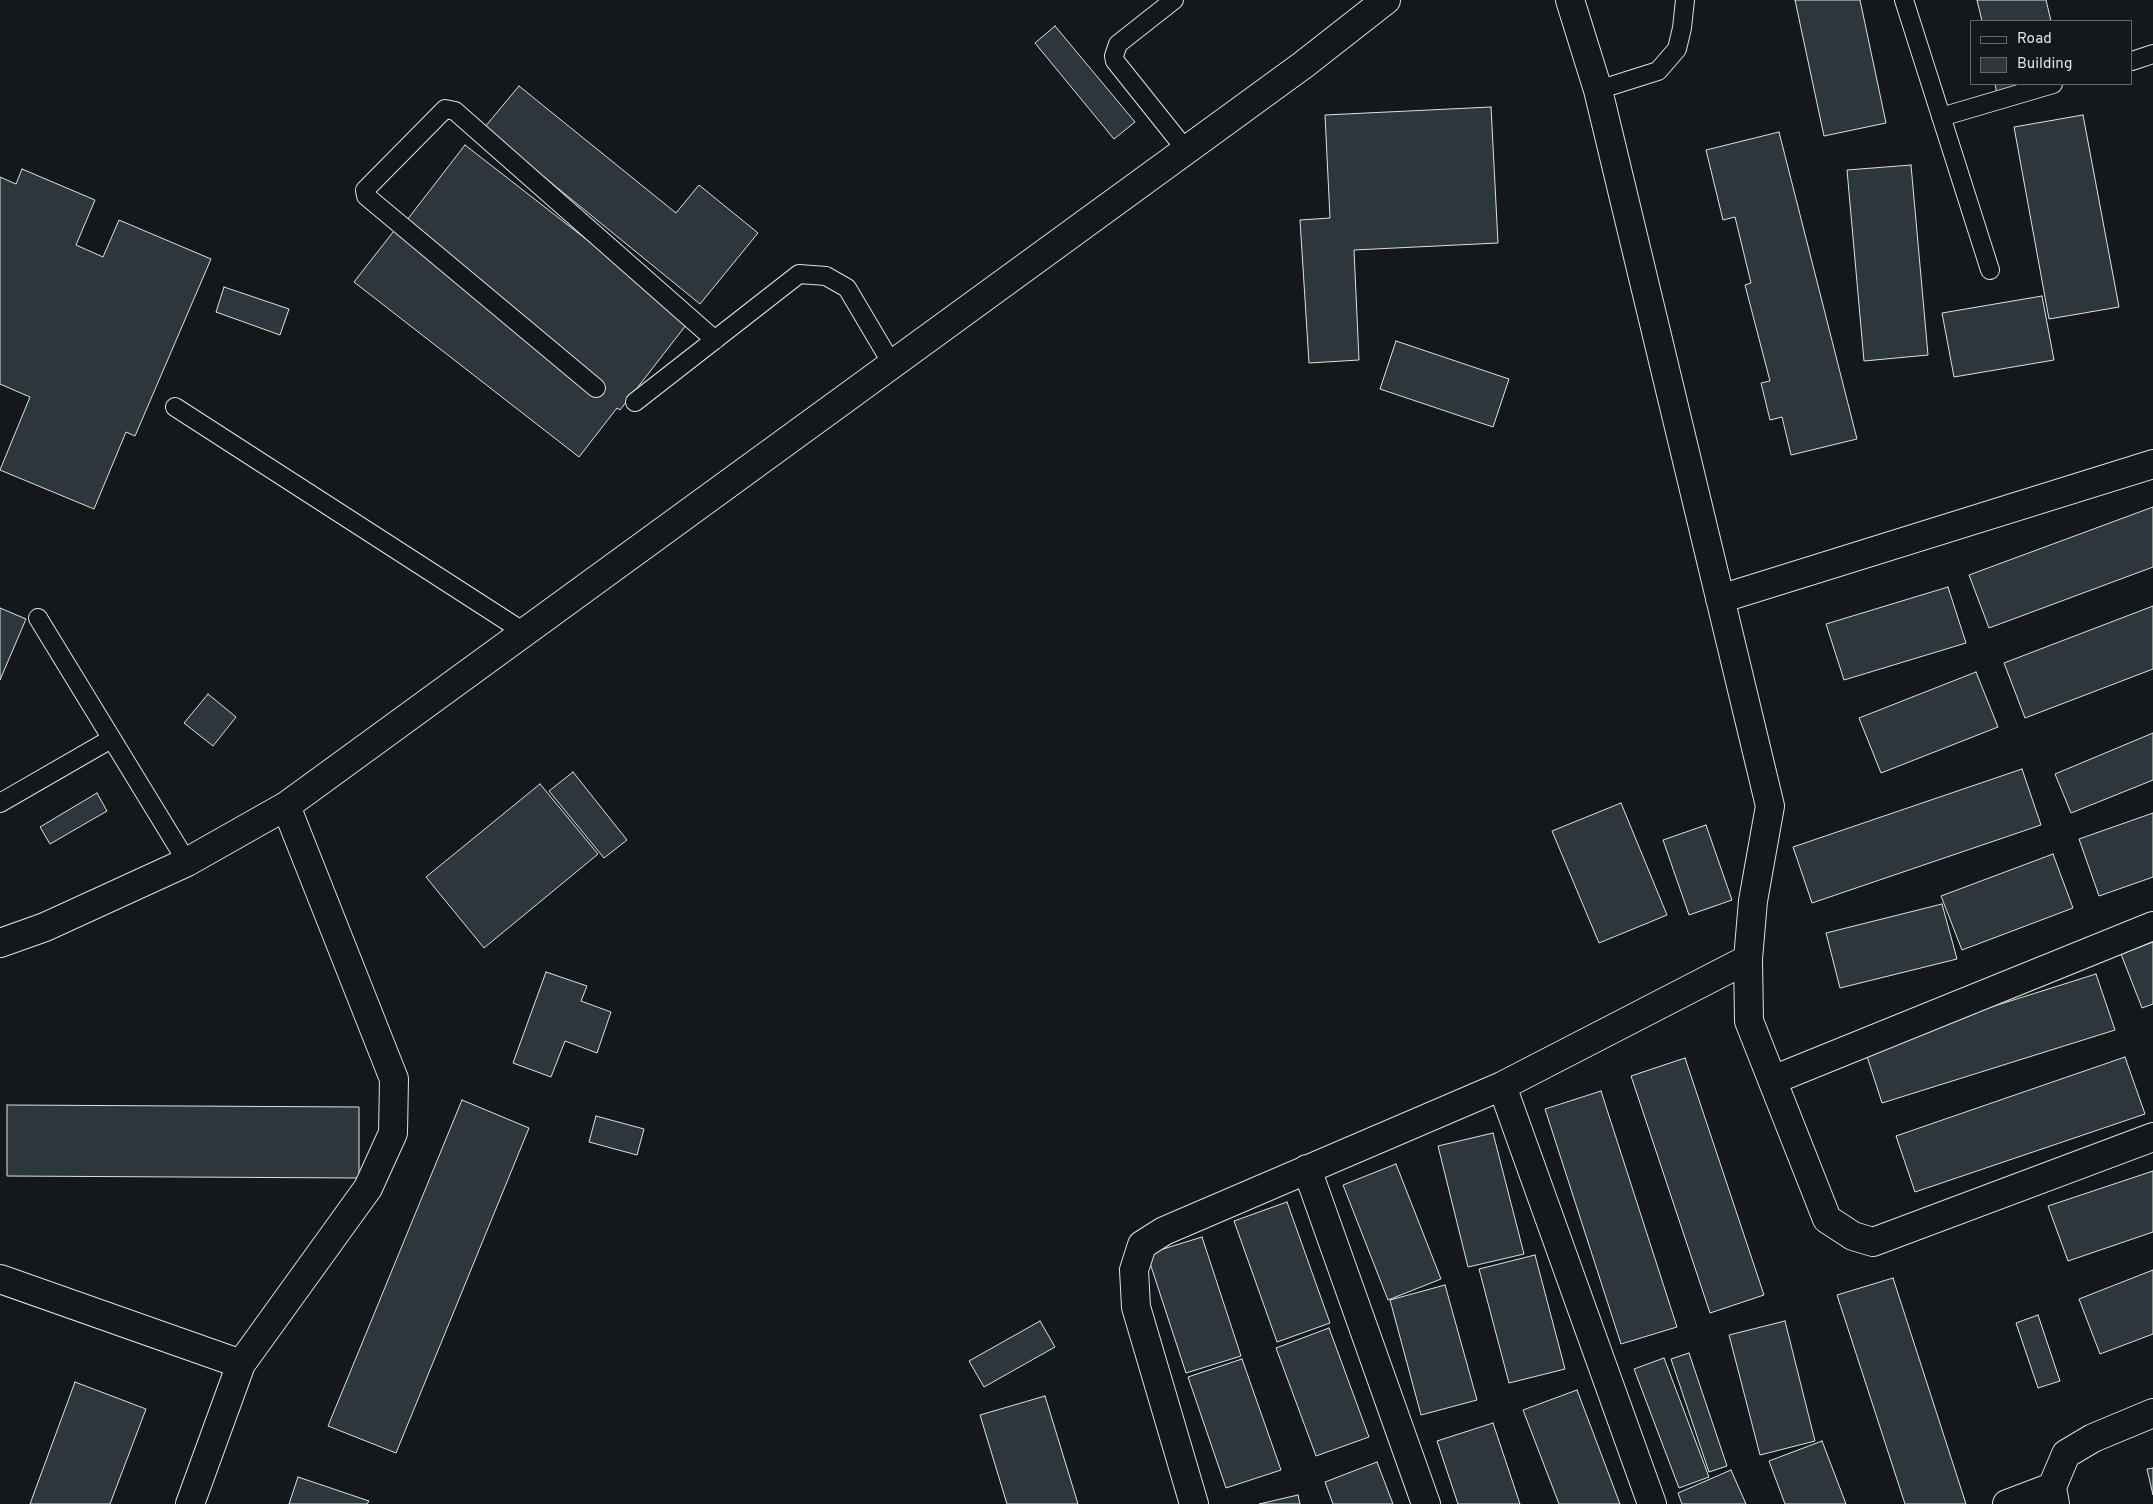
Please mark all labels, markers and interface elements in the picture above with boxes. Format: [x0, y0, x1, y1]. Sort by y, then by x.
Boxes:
legend [1970, 20, 2133, 85]
text: Road [2017, 30, 2052, 49]
text: Building [2017, 55, 2072, 74]

